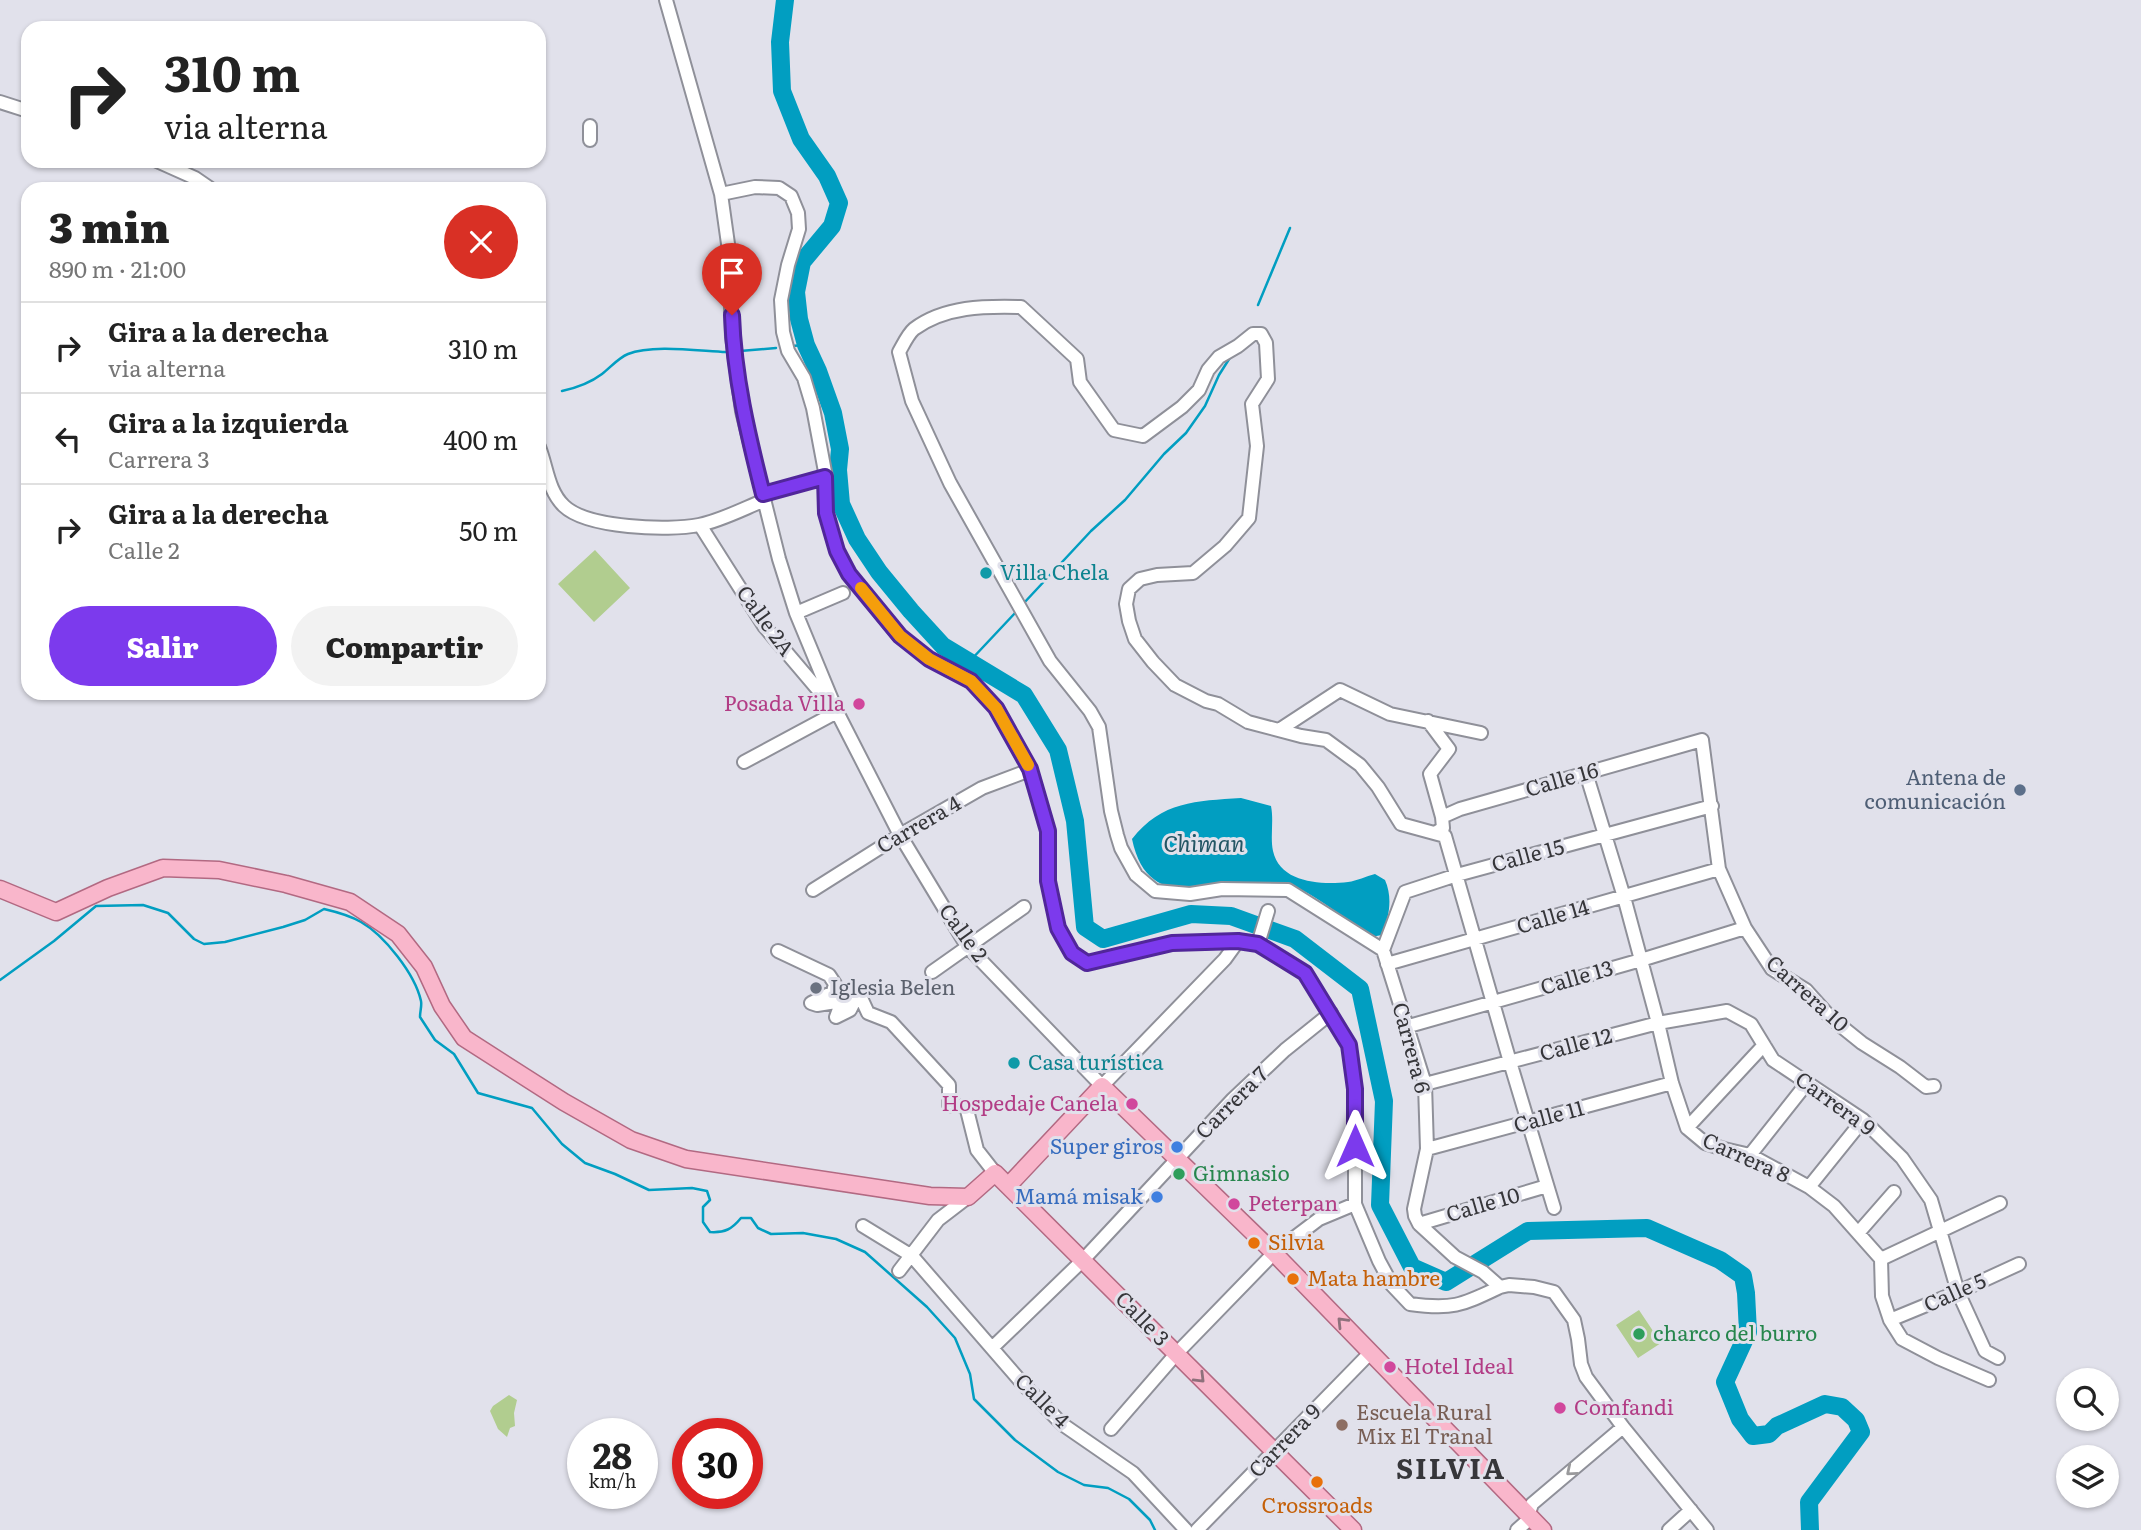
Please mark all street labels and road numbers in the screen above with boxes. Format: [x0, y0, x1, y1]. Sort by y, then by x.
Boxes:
street label: Calle 2A [731, 578, 804, 662]
street label: Calle 16 [1521, 752, 1601, 803]
street label: Carrera 4 [870, 786, 966, 859]
street label: Calle 15 [1488, 829, 1567, 878]
street label: Calle 14 [1512, 889, 1593, 940]
street label: Calle 2 [933, 896, 997, 967]
street label: Carrera 10 [1760, 946, 1857, 1038]
street label: Calle 13 [1536, 950, 1616, 1001]
street label: Carrera 6 [1386, 999, 1440, 1096]
street label: Calle 12 [1536, 1018, 1615, 1067]
street label: Carrera 7 [1187, 1057, 1274, 1145]
street label: Carrera 9 [1790, 1062, 1883, 1142]
street label: Calle 11 [1510, 1090, 1587, 1139]
street label: Carrera 8 [1698, 1123, 1796, 1189]
street label: Calle 10 [1442, 1177, 1523, 1228]
street label: Calle 5 [1918, 1263, 1990, 1318]
street label: Calle 3 [1110, 1283, 1178, 1352]
street label: Calle 4 [1009, 1365, 1078, 1434]
street label: Carrera 9 [1240, 1395, 1326, 1483]

